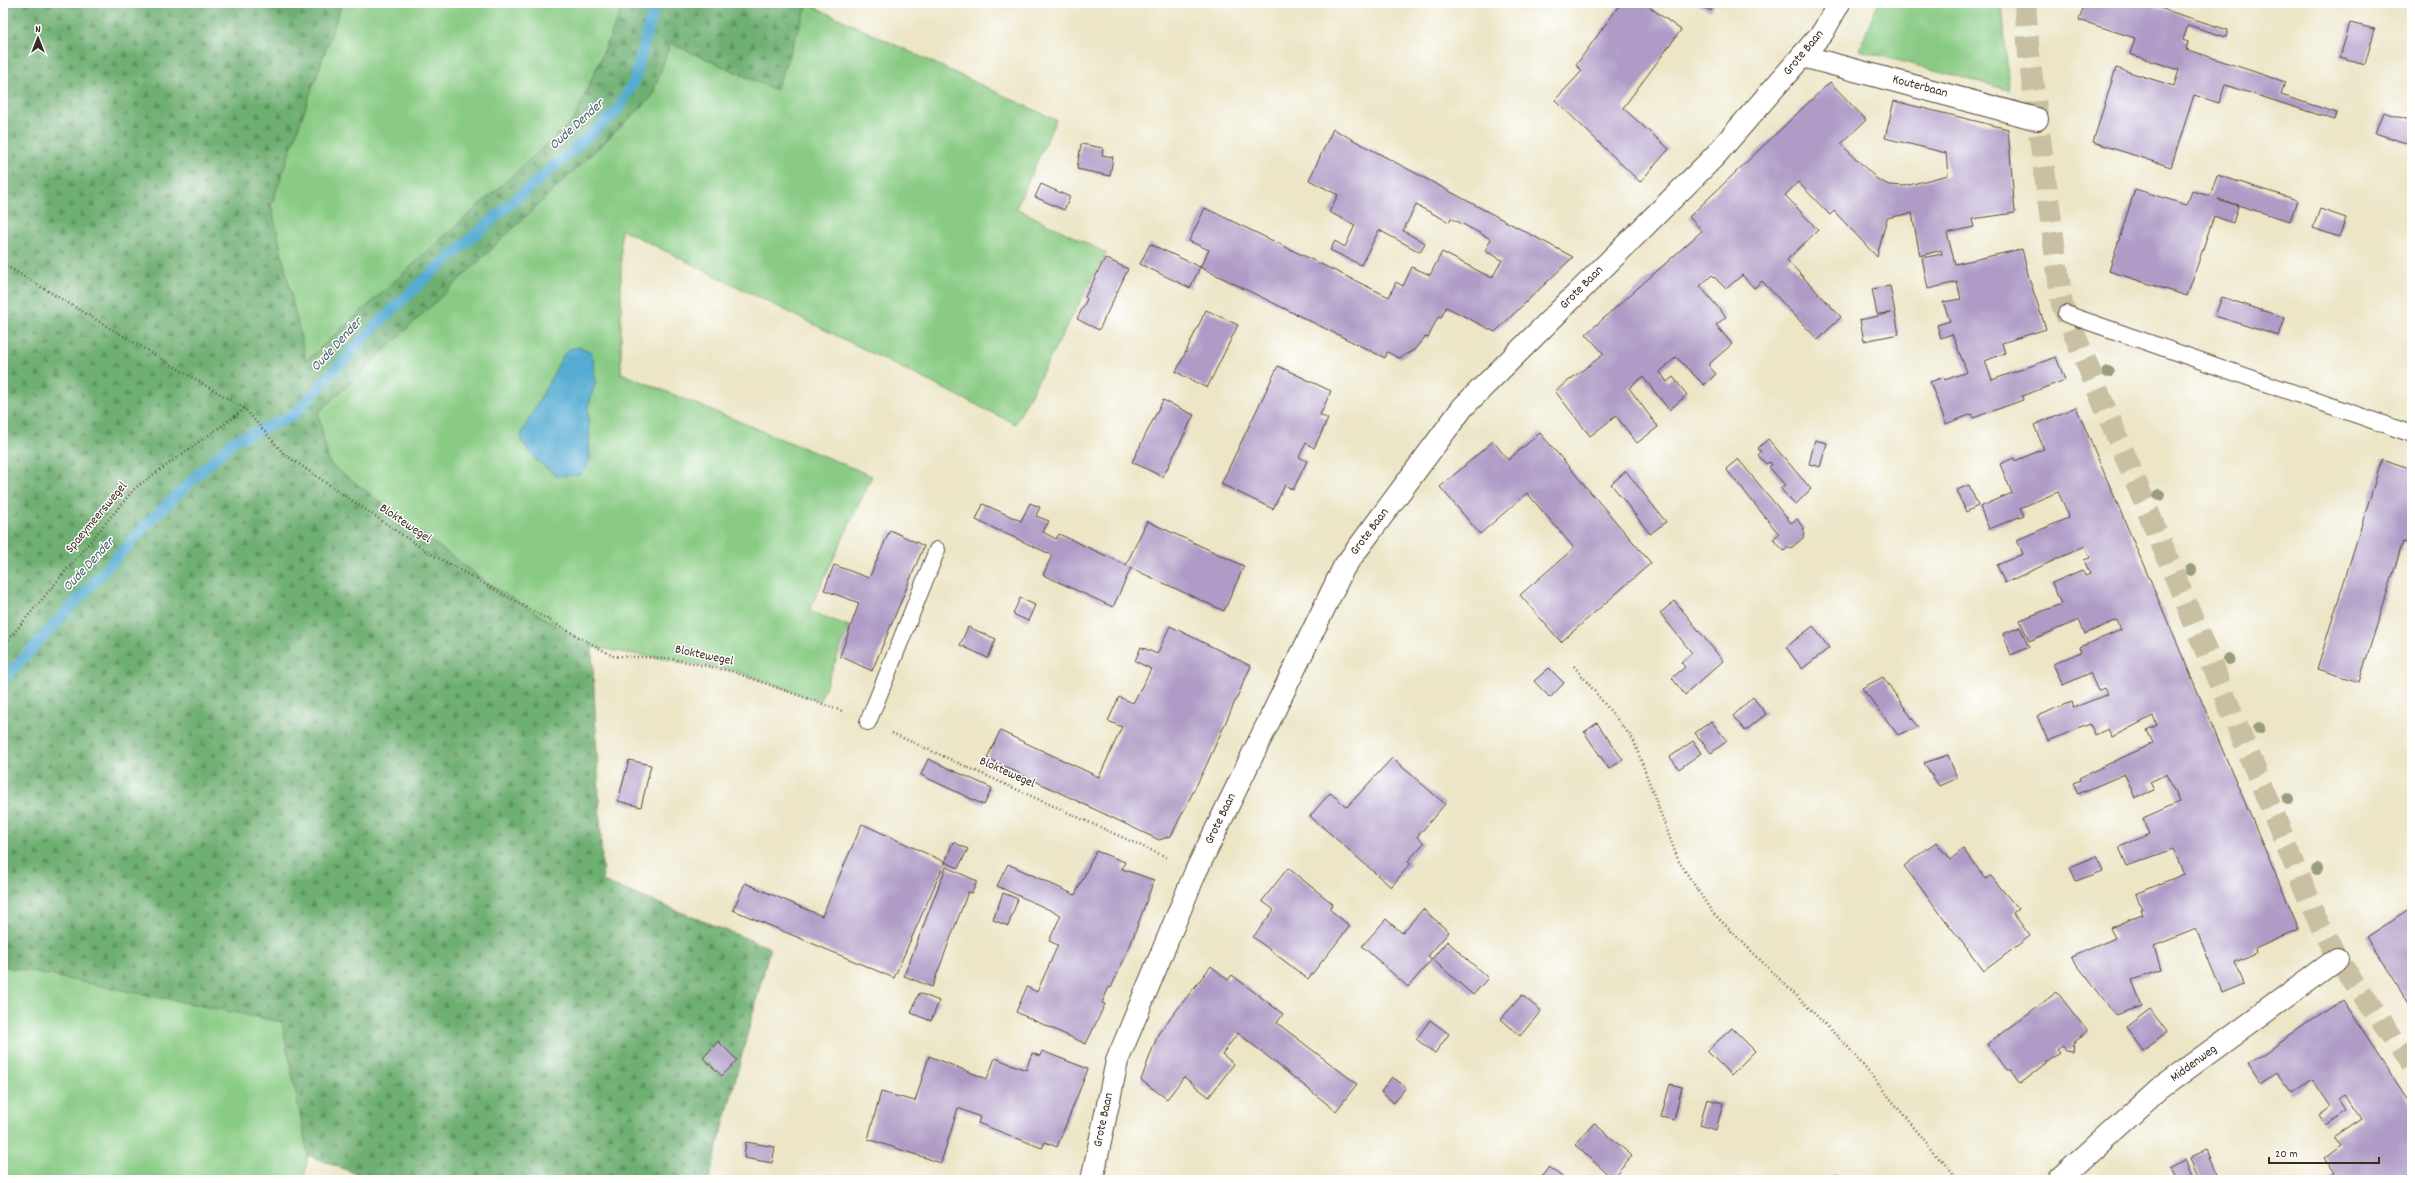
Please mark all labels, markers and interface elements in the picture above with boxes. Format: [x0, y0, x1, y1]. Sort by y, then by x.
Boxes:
north arrow [18, 18, 58, 58]
text: N [35, 22, 41, 38]
street label: Grote Baan [1779, 26, 1829, 80]
street label: Kouterbaan [1890, 71, 1950, 103]
water label: Oude Dender [545, 94, 610, 155]
street label: Grote Baan [1556, 262, 1608, 314]
water label: Oude Dender [307, 312, 369, 377]
street label: Spaeymeerswegel [61, 478, 133, 558]
street label: Bloktewegel [375, 499, 435, 549]
street label: Grote Baan [1346, 504, 1394, 560]
water label: Oude Dender [59, 532, 121, 597]
street label: Bloktewegel [673, 641, 735, 671]
street label: Bloktewegel [976, 752, 1038, 794]
street label: Grote Baan [1200, 790, 1242, 848]
street label: Middenweg [2167, 1040, 2222, 1087]
street label: Grote Baan [1089, 1091, 1119, 1149]
scale bar [2269, 1139, 2379, 1165]
text: 20 m [2275, 1146, 2298, 1163]

